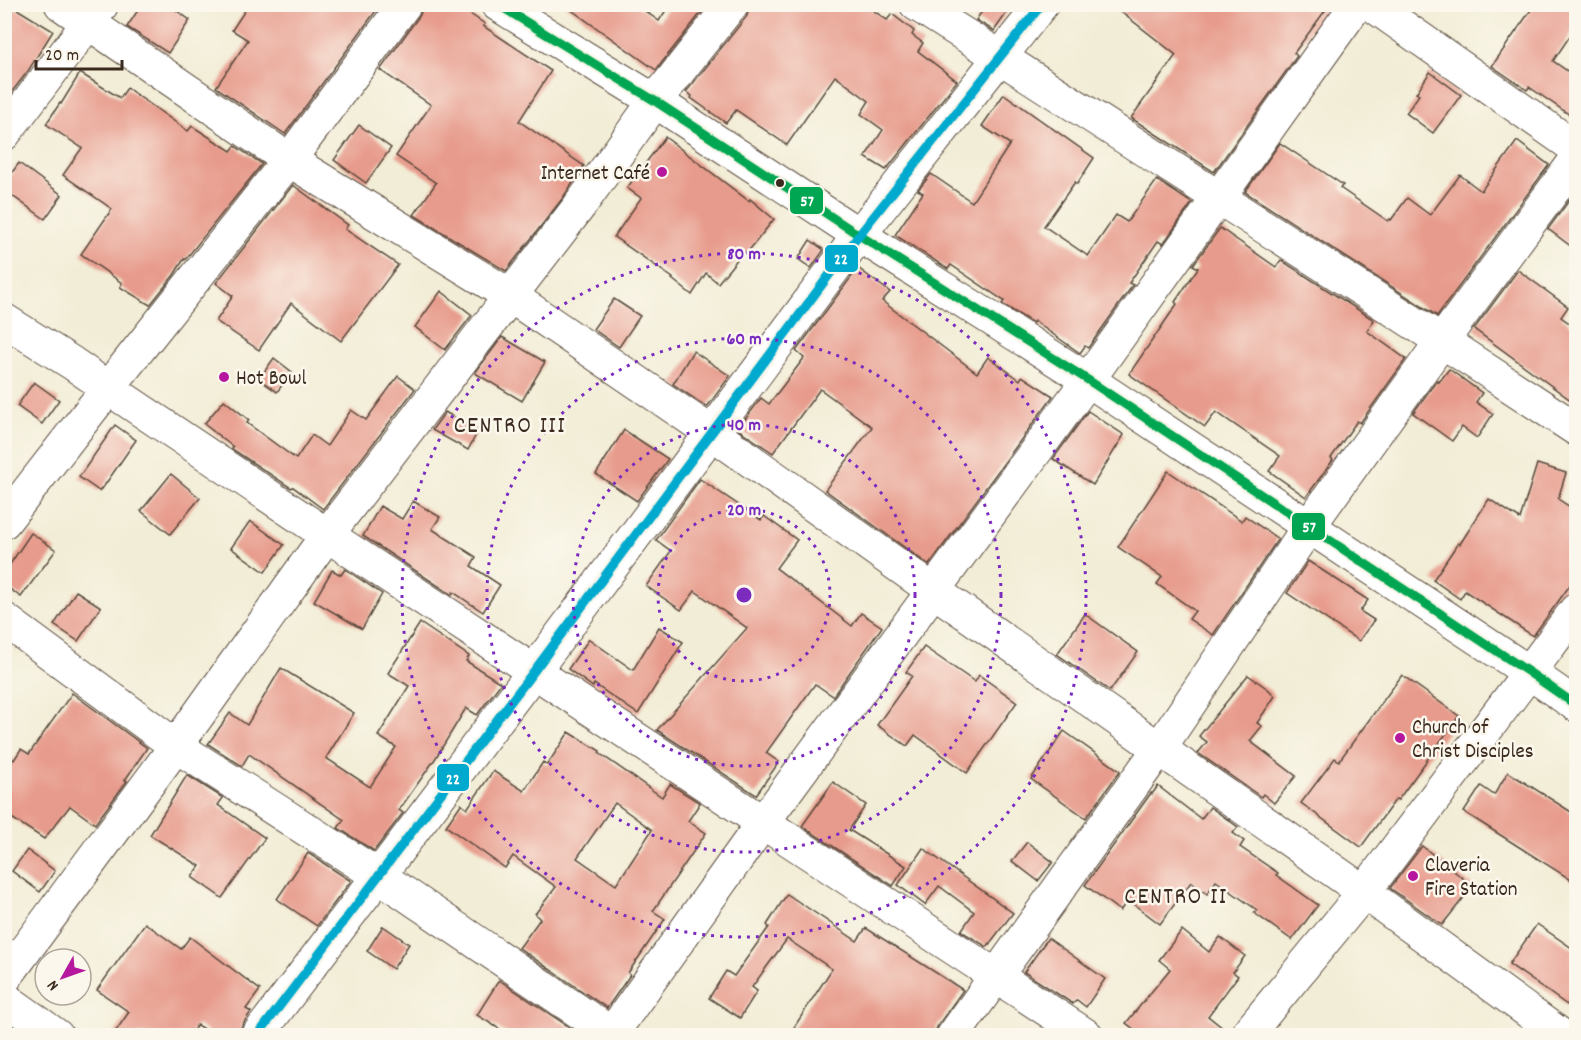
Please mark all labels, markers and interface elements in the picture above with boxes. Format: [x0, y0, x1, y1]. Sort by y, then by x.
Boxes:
scale bar [36, 33, 122, 71]
text: 20 m [45, 44, 79, 69]
place label: Internet Café [541, 160, 650, 190]
marker: Internet Café [655, 165, 669, 179]
unlabelled marker [774, 177, 786, 189]
line badge: 57 [789, 186, 824, 215]
text: 57 [800, 191, 814, 214]
text: 80 m [727, 243, 761, 268]
line badge: 22 [824, 244, 859, 273]
text: 22 [834, 249, 848, 272]
text: 60 m [726, 328, 762, 353]
place label: Hot Bowl [236, 365, 306, 395]
marker: Hot Bowl [217, 370, 231, 384]
district label: CENTRO III [454, 410, 566, 444]
text: 40 m [727, 414, 761, 439]
text: 20 m [727, 499, 761, 524]
line badge: 57 [1291, 512, 1326, 541]
text: 57 [1302, 517, 1316, 540]
centre of rings [734, 585, 754, 605]
place label: Church of Christ Disciples [1412, 714, 1534, 768]
marker: Church of Christ Disciples [1393, 731, 1407, 745]
line badge: 22 [436, 763, 470, 792]
text: 22 [446, 769, 460, 792]
place label: Claveria Fire Station [1425, 852, 1518, 906]
marker: Claveria Fire Station [1406, 869, 1420, 883]
district label: CENTRO II [1124, 881, 1228, 915]
north arrow [33, 947, 93, 1007]
text: N [42, 975, 65, 995]

